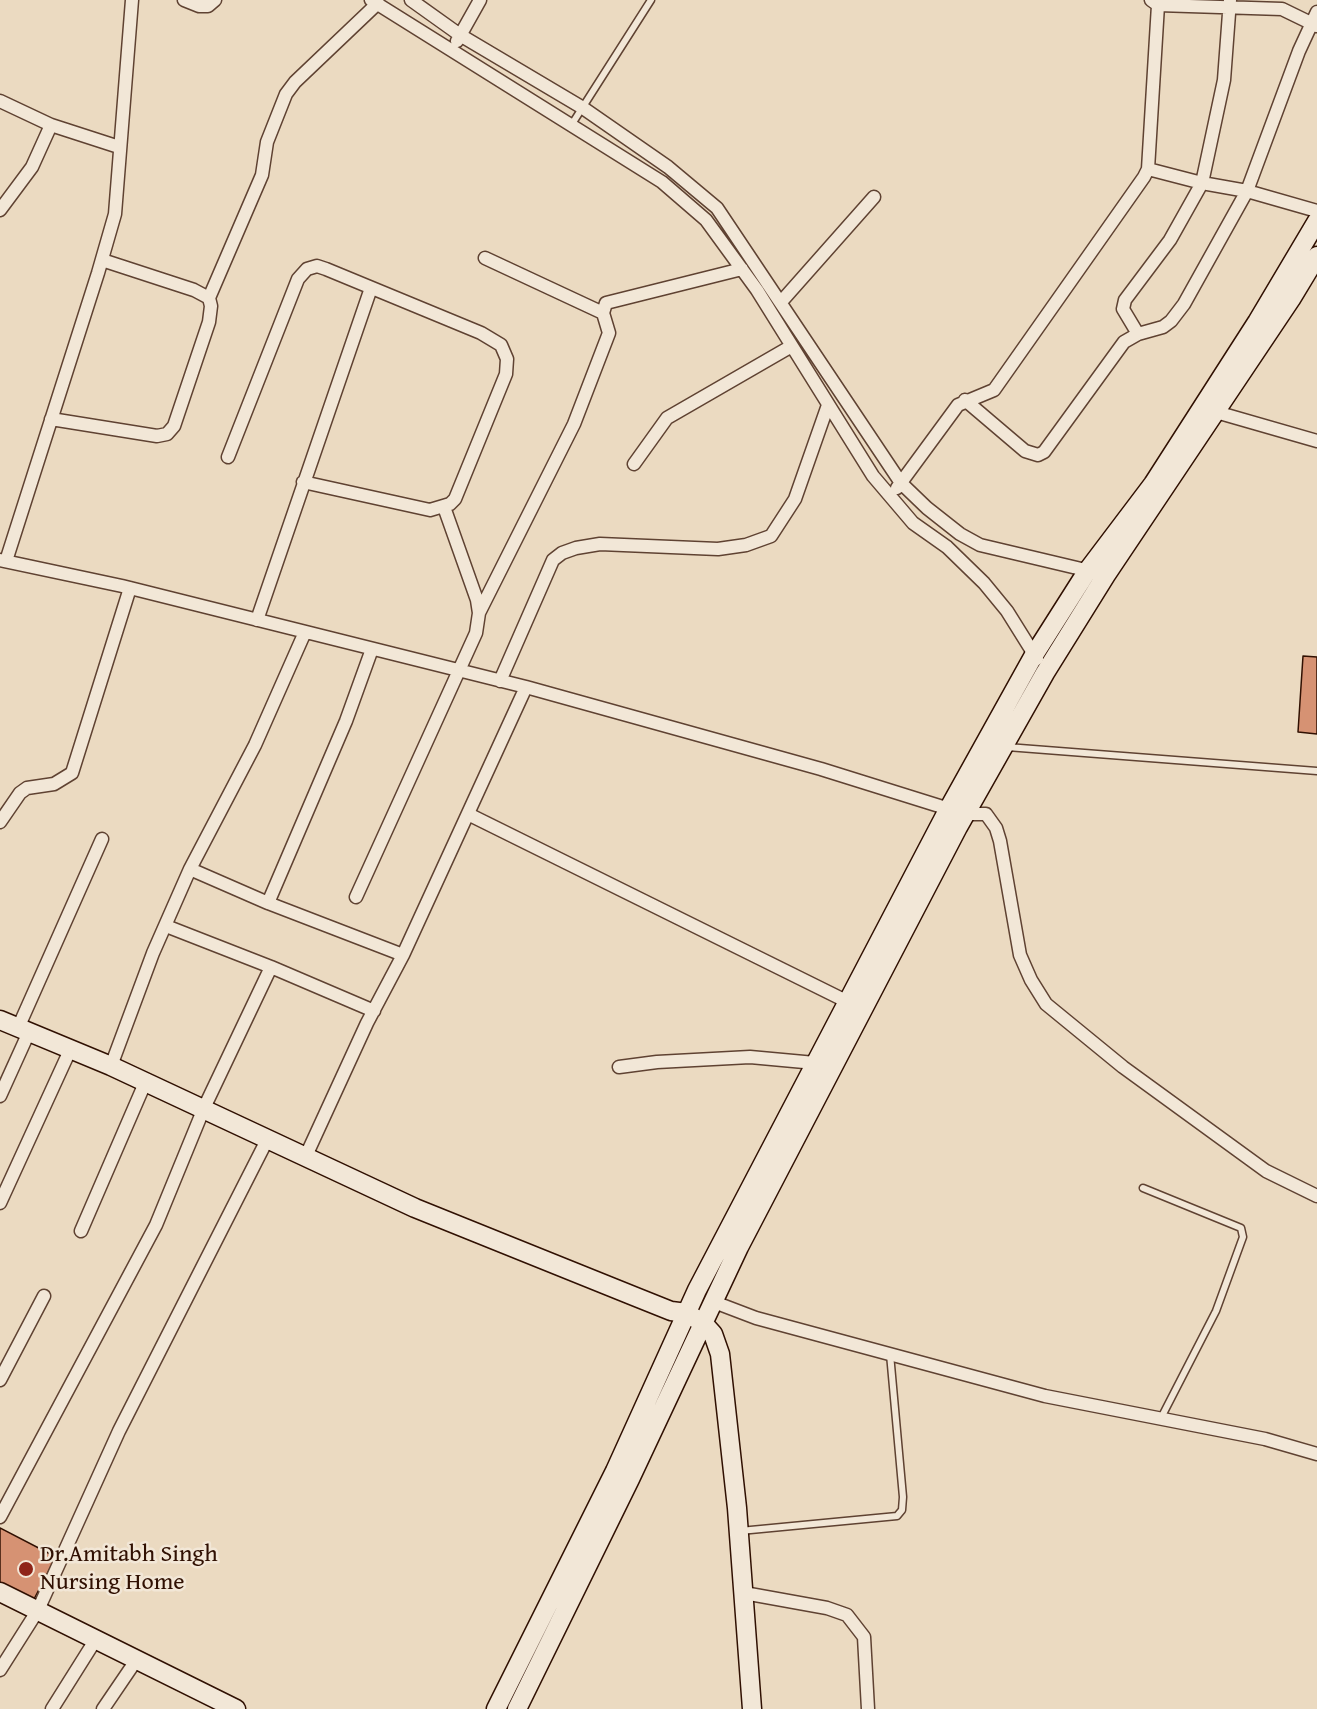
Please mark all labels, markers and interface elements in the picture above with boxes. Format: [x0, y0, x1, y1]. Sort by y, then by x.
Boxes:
place label: Dr.Amitabh Singh Nursing Home [40, 1541, 218, 1597]
marker: Dr.Amitabh Singh Nursing Home [17, 1560, 35, 1578]

